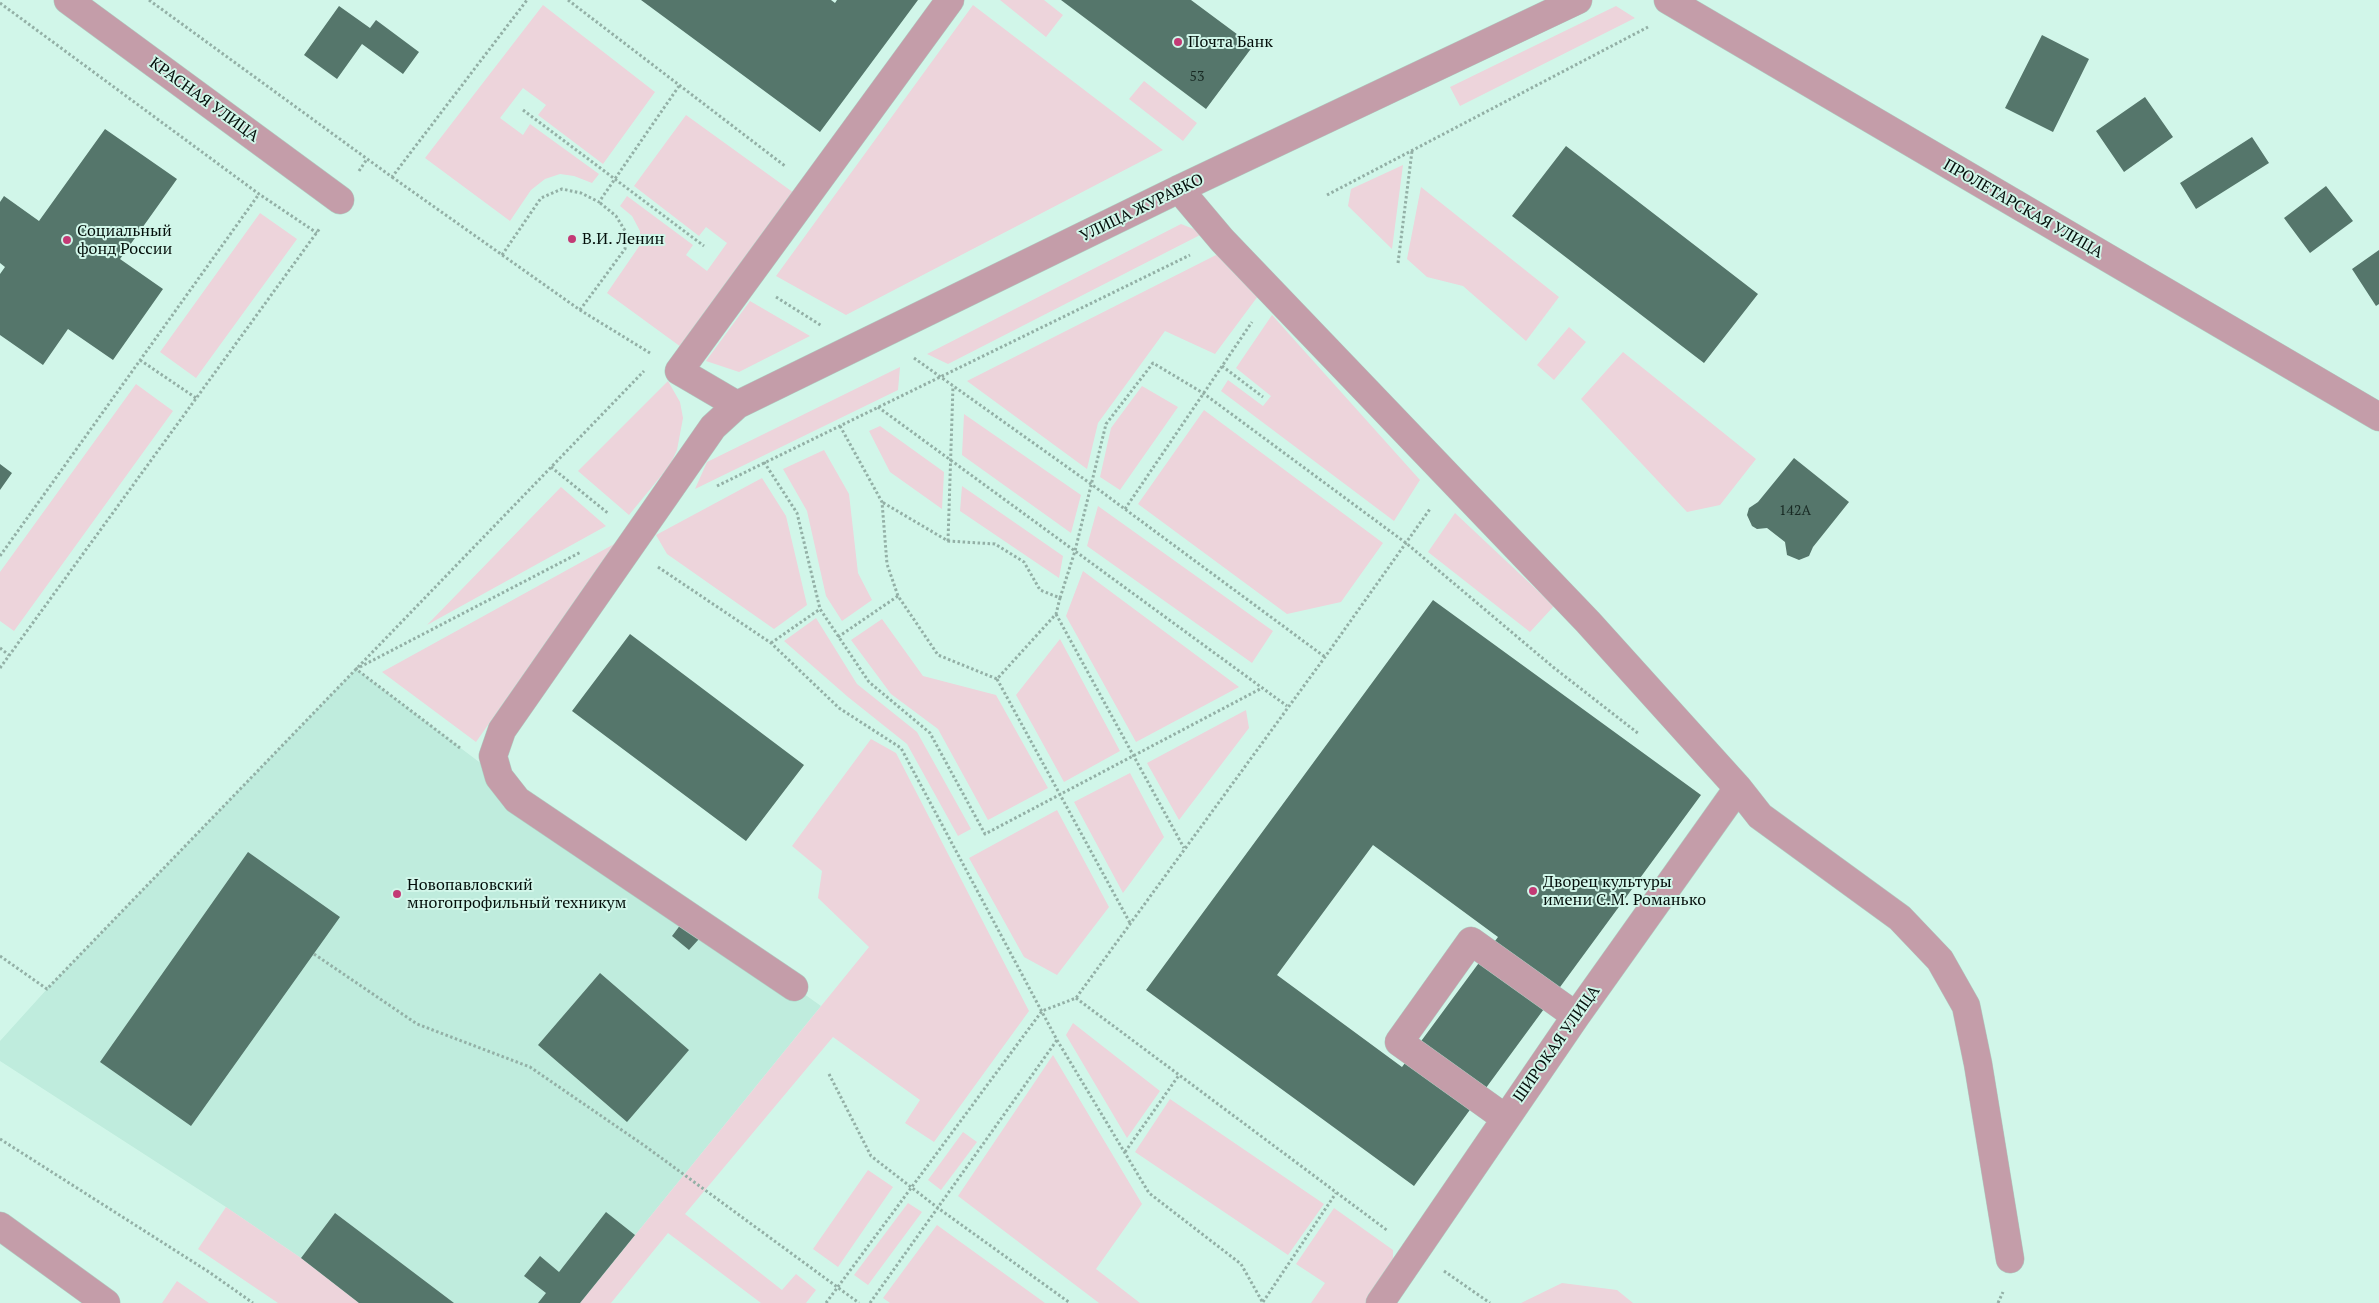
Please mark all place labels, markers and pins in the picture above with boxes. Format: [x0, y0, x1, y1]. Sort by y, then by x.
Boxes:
place label: Почта Банк [1188, 32, 1273, 52]
marker: Почта Банк [1172, 36, 1184, 48]
place label: Социальный фонд России [77, 221, 172, 259]
place label: В.И. Ленин [582, 229, 664, 249]
marker: В.И. Ленин [566, 233, 578, 245]
marker: Социальный фонд России [61, 234, 73, 246]
place label: Дворец культуры имени С.М. Романько [1543, 872, 1706, 910]
place label: Новопавловский многопрофильный техникум [407, 875, 626, 913]
marker: Дворец культуры имени С.М. Романько [1527, 885, 1539, 897]
marker: Новопавловский многопрофильный техникум [391, 888, 403, 900]

